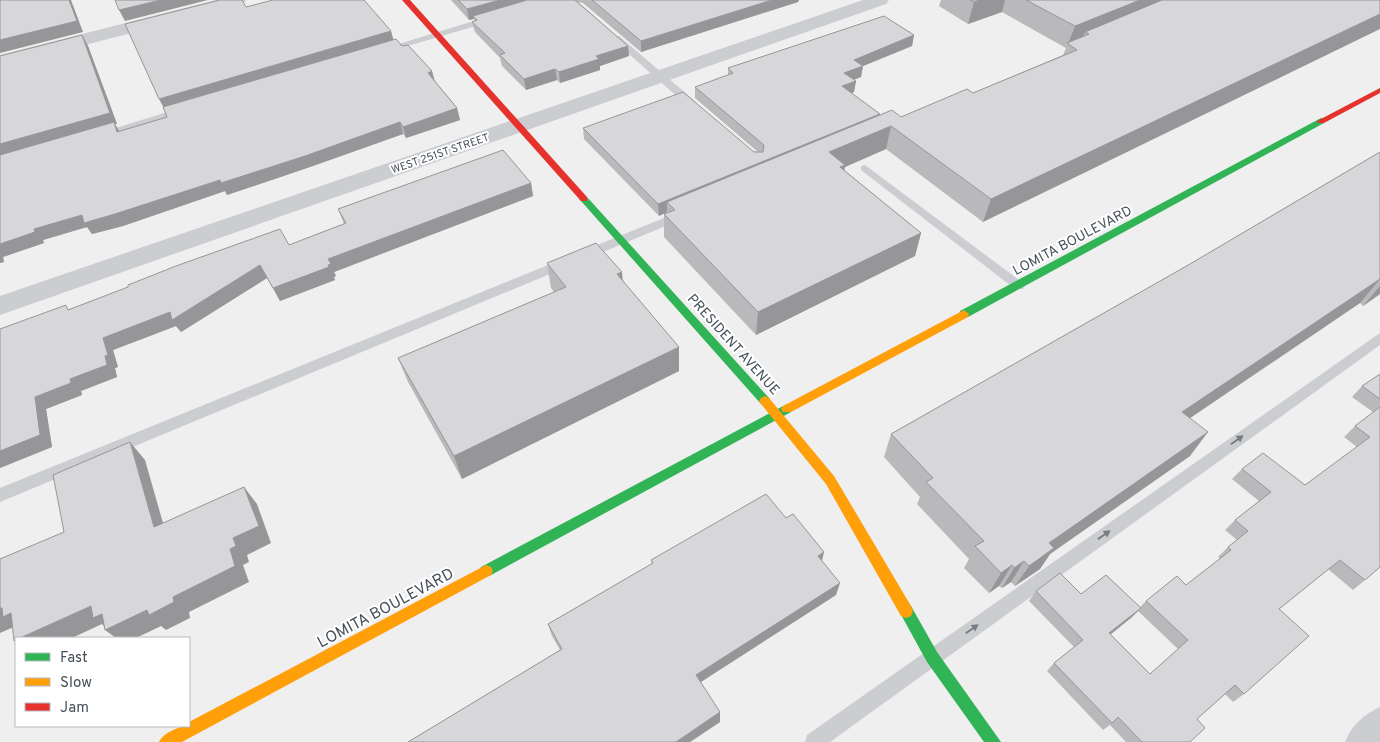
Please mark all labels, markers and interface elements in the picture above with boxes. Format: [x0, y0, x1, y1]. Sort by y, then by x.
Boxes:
street label: WEST 251ST STREET [389, 131, 491, 177]
street label: LOMITA BOULEVARD [1010, 203, 1135, 280]
street label: PRESIDENT AVENUE [683, 291, 783, 399]
one-way arrow [1230, 435, 1243, 446]
one-way arrow [1098, 530, 1111, 540]
street label: LOMITA BOULEVARD [314, 564, 458, 653]
one-way arrow [965, 624, 979, 634]
legend [15, 637, 190, 727]
text: Fast [60, 649, 88, 668]
text: Slow [60, 674, 92, 693]
text: Jam [60, 699, 89, 718]

